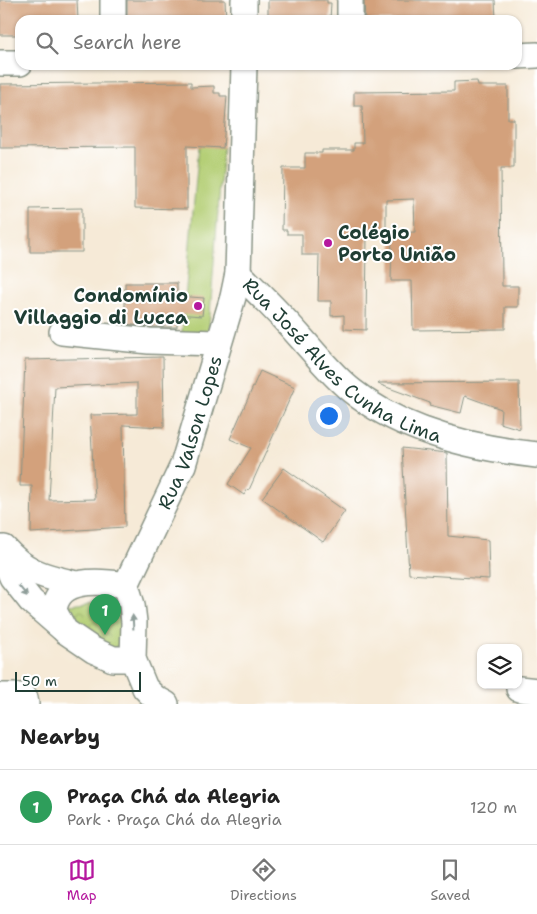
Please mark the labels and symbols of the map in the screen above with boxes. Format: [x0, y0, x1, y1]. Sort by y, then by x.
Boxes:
place label: Colégio Porto União [338, 220, 456, 267]
marker: Colégio Porto União [322, 237, 334, 249]
street label: Rua José Alves Cunha Lima [238, 272, 445, 448]
place label: Condomínio Villaggio di Lucca [14, 283, 188, 330]
marker: Condomínio Villaggio di Lucca [192, 300, 204, 312]
street label: Rua Valson Lopes [151, 352, 227, 513]
your location [316, 403, 342, 429]
one-way arrow [18, 584, 29, 597]
pin: 1 [89, 594, 121, 635]
one-way arrow [129, 614, 137, 630]
scale bar [15, 669, 141, 692]

